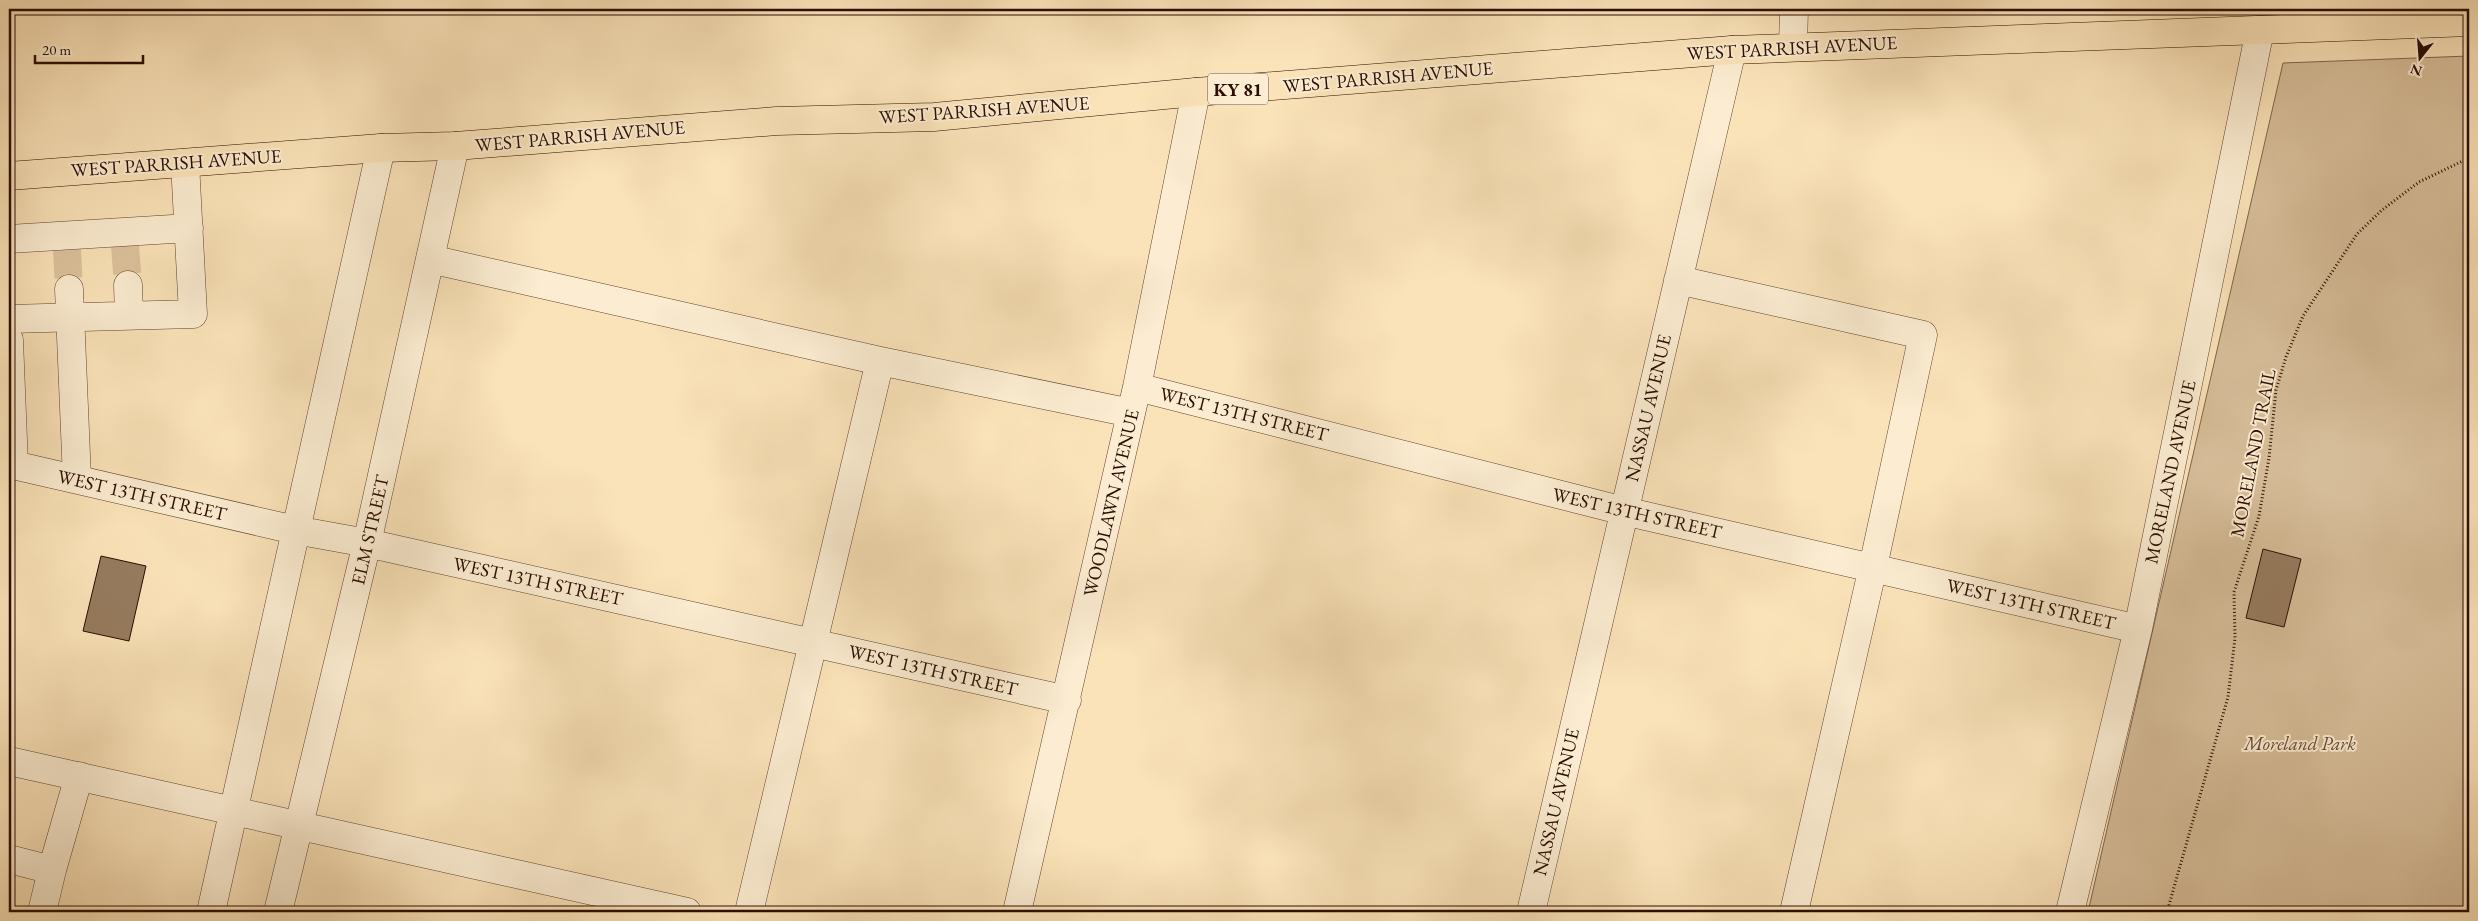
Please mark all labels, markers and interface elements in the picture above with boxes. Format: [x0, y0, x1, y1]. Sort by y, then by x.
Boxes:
street label: WEST PARRISH AVENUE [1686, 30, 1898, 66]
scale bar [35, 32, 142, 64]
north arrow [2396, 32, 2446, 82]
text: 20 m [42, 40, 71, 59]
street label: WEST PARRISH AVENUE [1282, 55, 1494, 99]
text: N [2408, 60, 2424, 81]
road number: KY 81 [1208, 74, 1268, 105]
street label: WEST PARRISH AVENUE [878, 90, 1090, 130]
street label: WEST PARRISH AVENUE [474, 114, 686, 158]
street label: WEST PARRISH AVENUE [70, 143, 282, 183]
street label: NASSAU AVENUE [1619, 332, 1677, 484]
street label: MORELAND TRAIL [2224, 367, 2282, 539]
street label: MORELAND AVENUE [2138, 378, 2202, 566]
street label: WEST 13TH STREET [1157, 381, 1331, 447]
street label: WOODLAWN AVENUE [1077, 407, 1145, 599]
street label: WEST 13TH STREET [55, 463, 229, 527]
street label: ELM STREET [345, 472, 395, 587]
street label: WEST 13TH STREET [1550, 481, 1724, 545]
street label: WEST 13TH STREET [451, 551, 625, 611]
street label: WEST 13TH STREET [1944, 572, 2118, 636]
street label: WEST 13TH STREET [846, 638, 1020, 702]
street label: NASSAU AVENUE [1527, 726, 1585, 878]
park label: Moreland Park [2243, 731, 2356, 756]

